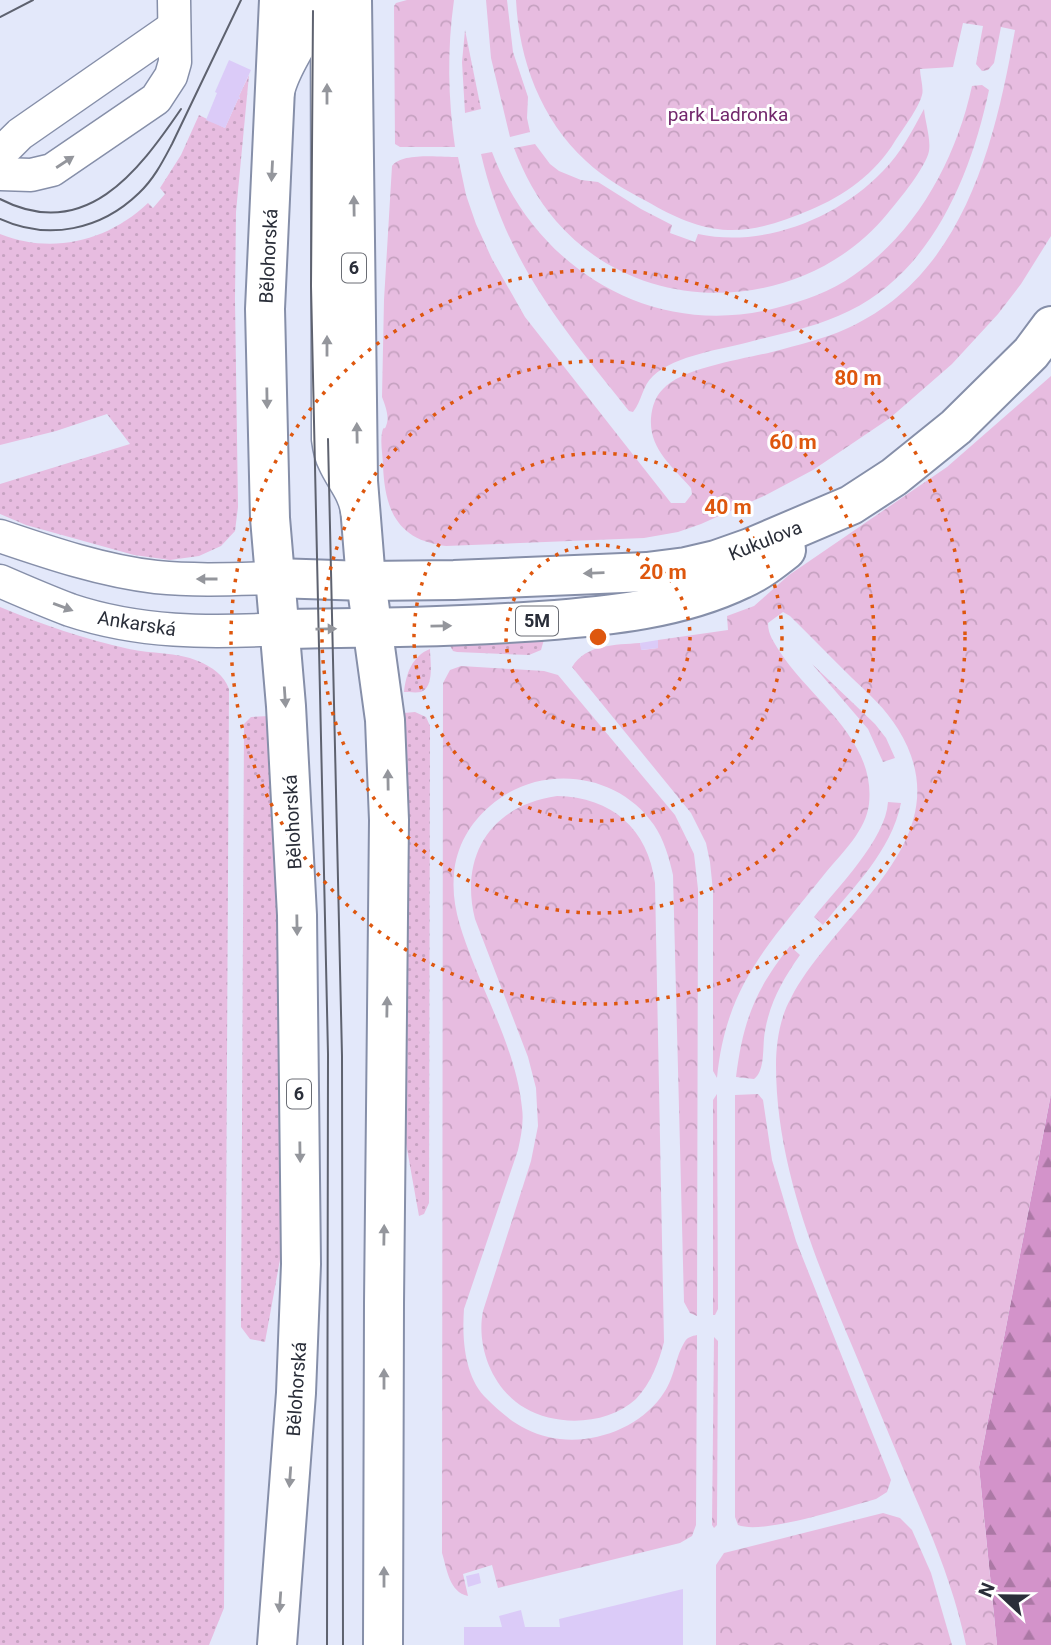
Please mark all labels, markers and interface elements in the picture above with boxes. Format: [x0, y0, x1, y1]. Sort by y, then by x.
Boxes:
one-way arrow [321, 83, 333, 105]
park label: park Ladronka [668, 103, 788, 126]
one-way arrow [55, 155, 75, 168]
one-way arrow [267, 160, 278, 182]
one-way arrow [348, 194, 360, 216]
street label: Bělohorská [255, 208, 282, 304]
road number: 6 [342, 254, 366, 282]
one-way arrow [321, 335, 333, 357]
text: 80 m [834, 366, 882, 390]
one-way arrow [261, 387, 273, 409]
one-way arrow [351, 422, 363, 444]
text: 60 m [769, 430, 817, 454]
text: 40 m [704, 495, 752, 519]
street label: Kukulova [725, 515, 805, 566]
text: 20 m [639, 560, 687, 584]
one-way arrow [583, 567, 605, 579]
one-way arrow [195, 573, 217, 585]
one-way arrow [53, 602, 74, 613]
street label: Ankarská [96, 606, 178, 641]
road number: 5M [516, 606, 558, 636]
one-way arrow [430, 620, 452, 632]
one-way arrow [316, 623, 338, 634]
centre of rings [586, 625, 610, 649]
one-way arrow [280, 687, 291, 709]
one-way arrow [382, 768, 394, 790]
street label: Bělohorská [279, 774, 306, 870]
one-way arrow [291, 914, 303, 936]
one-way arrow [381, 996, 393, 1018]
road number: 6 [287, 1079, 311, 1108]
one-way arrow [294, 1141, 306, 1163]
one-way arrow [379, 1223, 390, 1245]
street label: Bělohorská [282, 1341, 311, 1437]
one-way arrow [378, 1368, 390, 1390]
one-way arrow [284, 1466, 295, 1488]
north arrow [967, 1561, 1037, 1631]
one-way arrow [378, 1566, 390, 1588]
text: N [974, 1579, 1000, 1600]
one-way arrow [275, 1591, 286, 1613]

